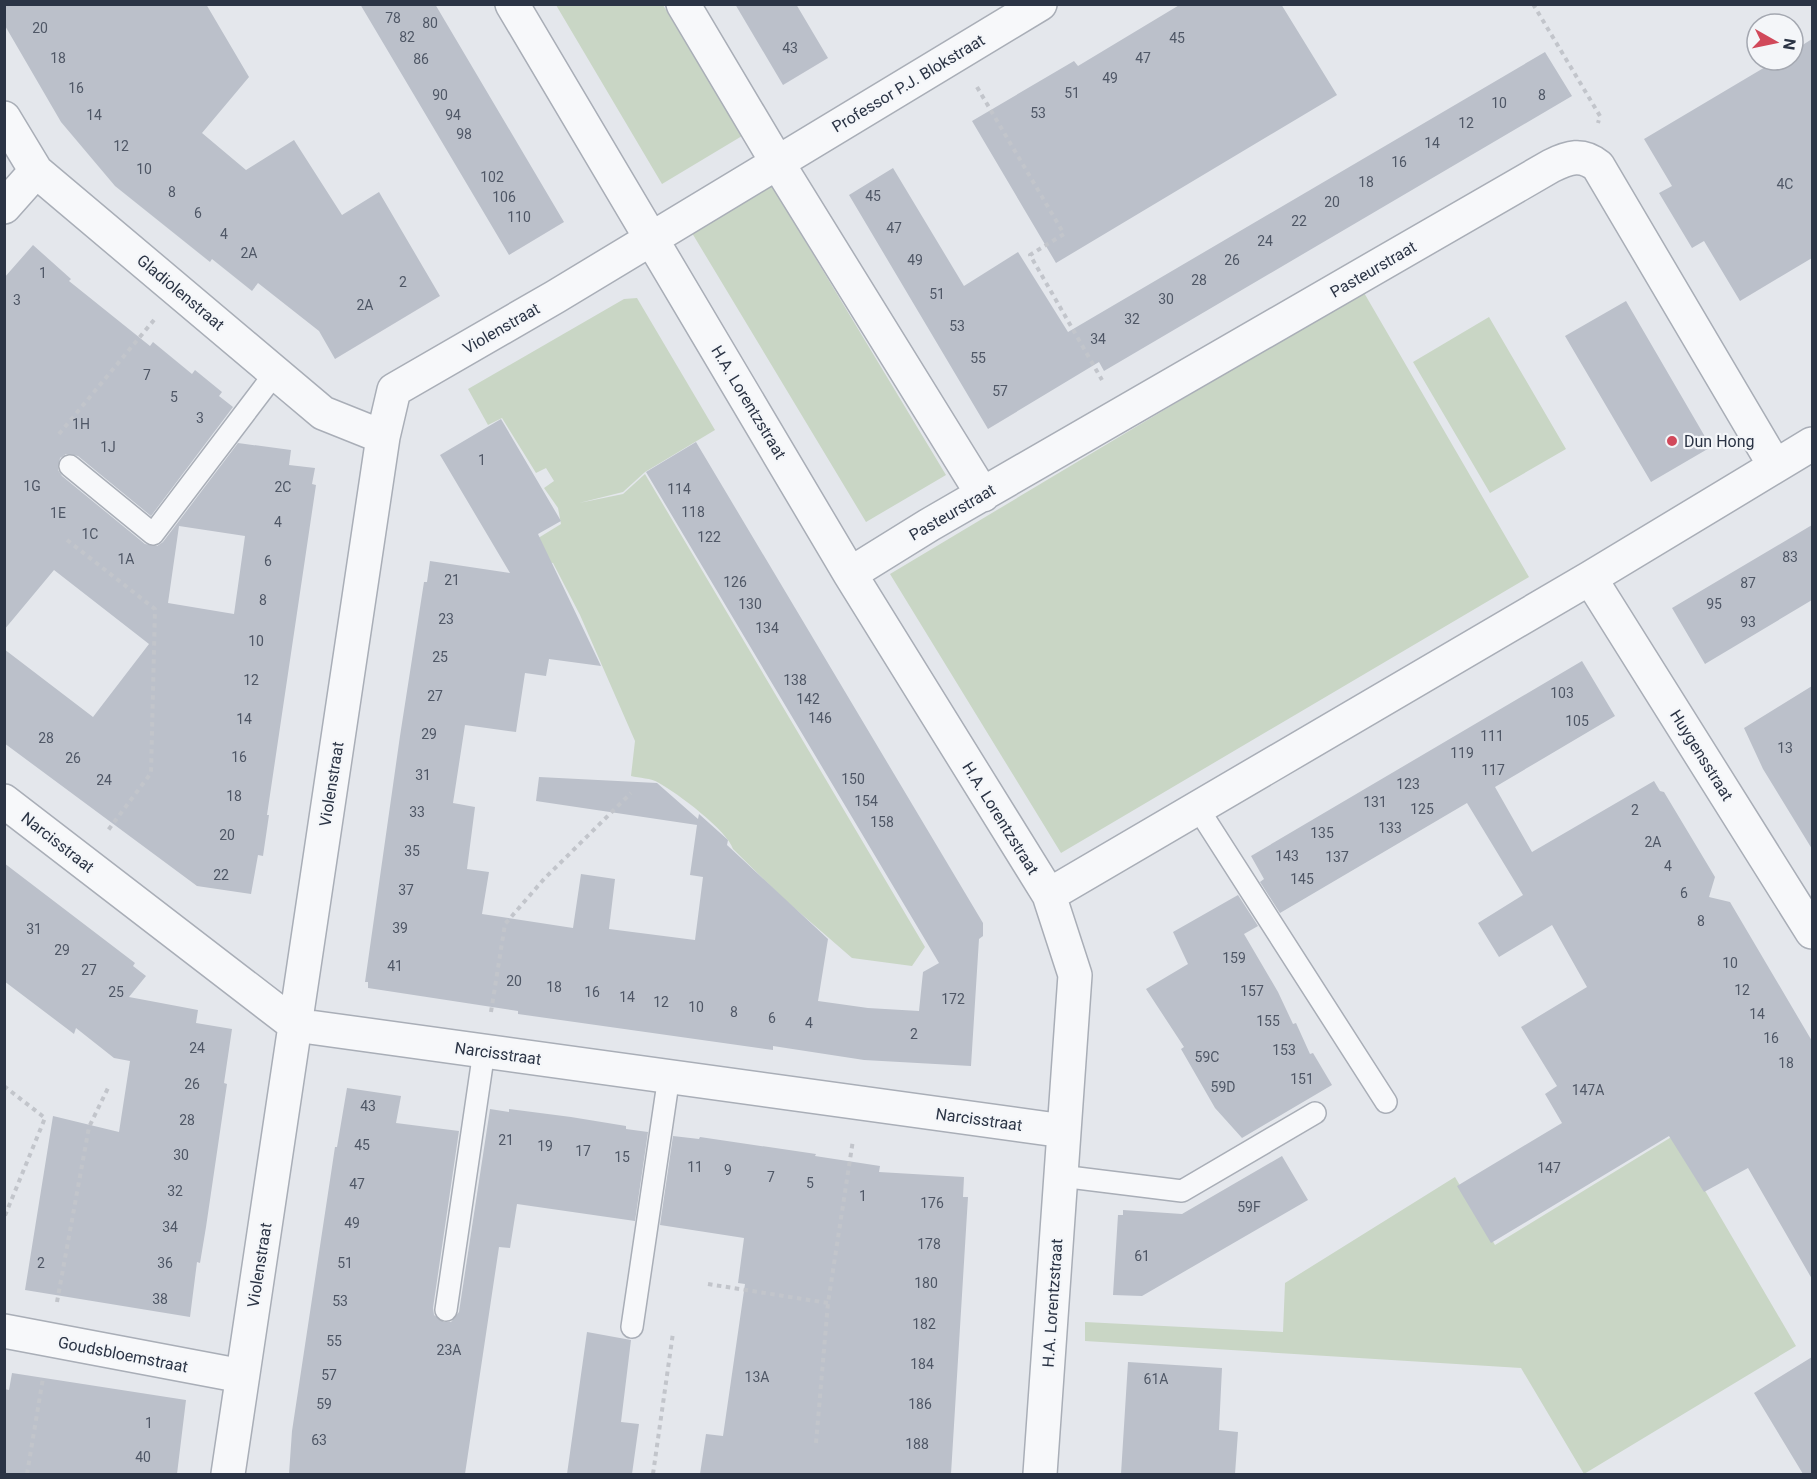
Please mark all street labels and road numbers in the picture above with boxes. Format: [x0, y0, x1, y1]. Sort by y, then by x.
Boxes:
street label: Professor P.J. Blokstraat [829, 30, 988, 137]
street label: Pasteurstraat [1327, 237, 1420, 302]
street label: Gladiolenstraat [133, 250, 228, 334]
street label: Violenstraat [459, 299, 543, 358]
street label: H.A. Lorentzstraat [707, 342, 790, 462]
street label: Pasteurstraat [906, 480, 999, 545]
street label: Huygensstraat [1666, 706, 1737, 804]
street label: Violenstraat [315, 740, 348, 828]
street label: H.A. Lorentzstraat [958, 759, 1043, 878]
street label: Narcisstraat [18, 808, 98, 877]
street label: Narcisstraat [453, 1038, 542, 1069]
street label: Narcisstraat [934, 1104, 1023, 1135]
street label: Violenstraat [243, 1221, 276, 1309]
street label: H.A. Lorentzstraat [1039, 1238, 1066, 1368]
street label: Goudsbloemstraat [56, 1333, 189, 1376]

